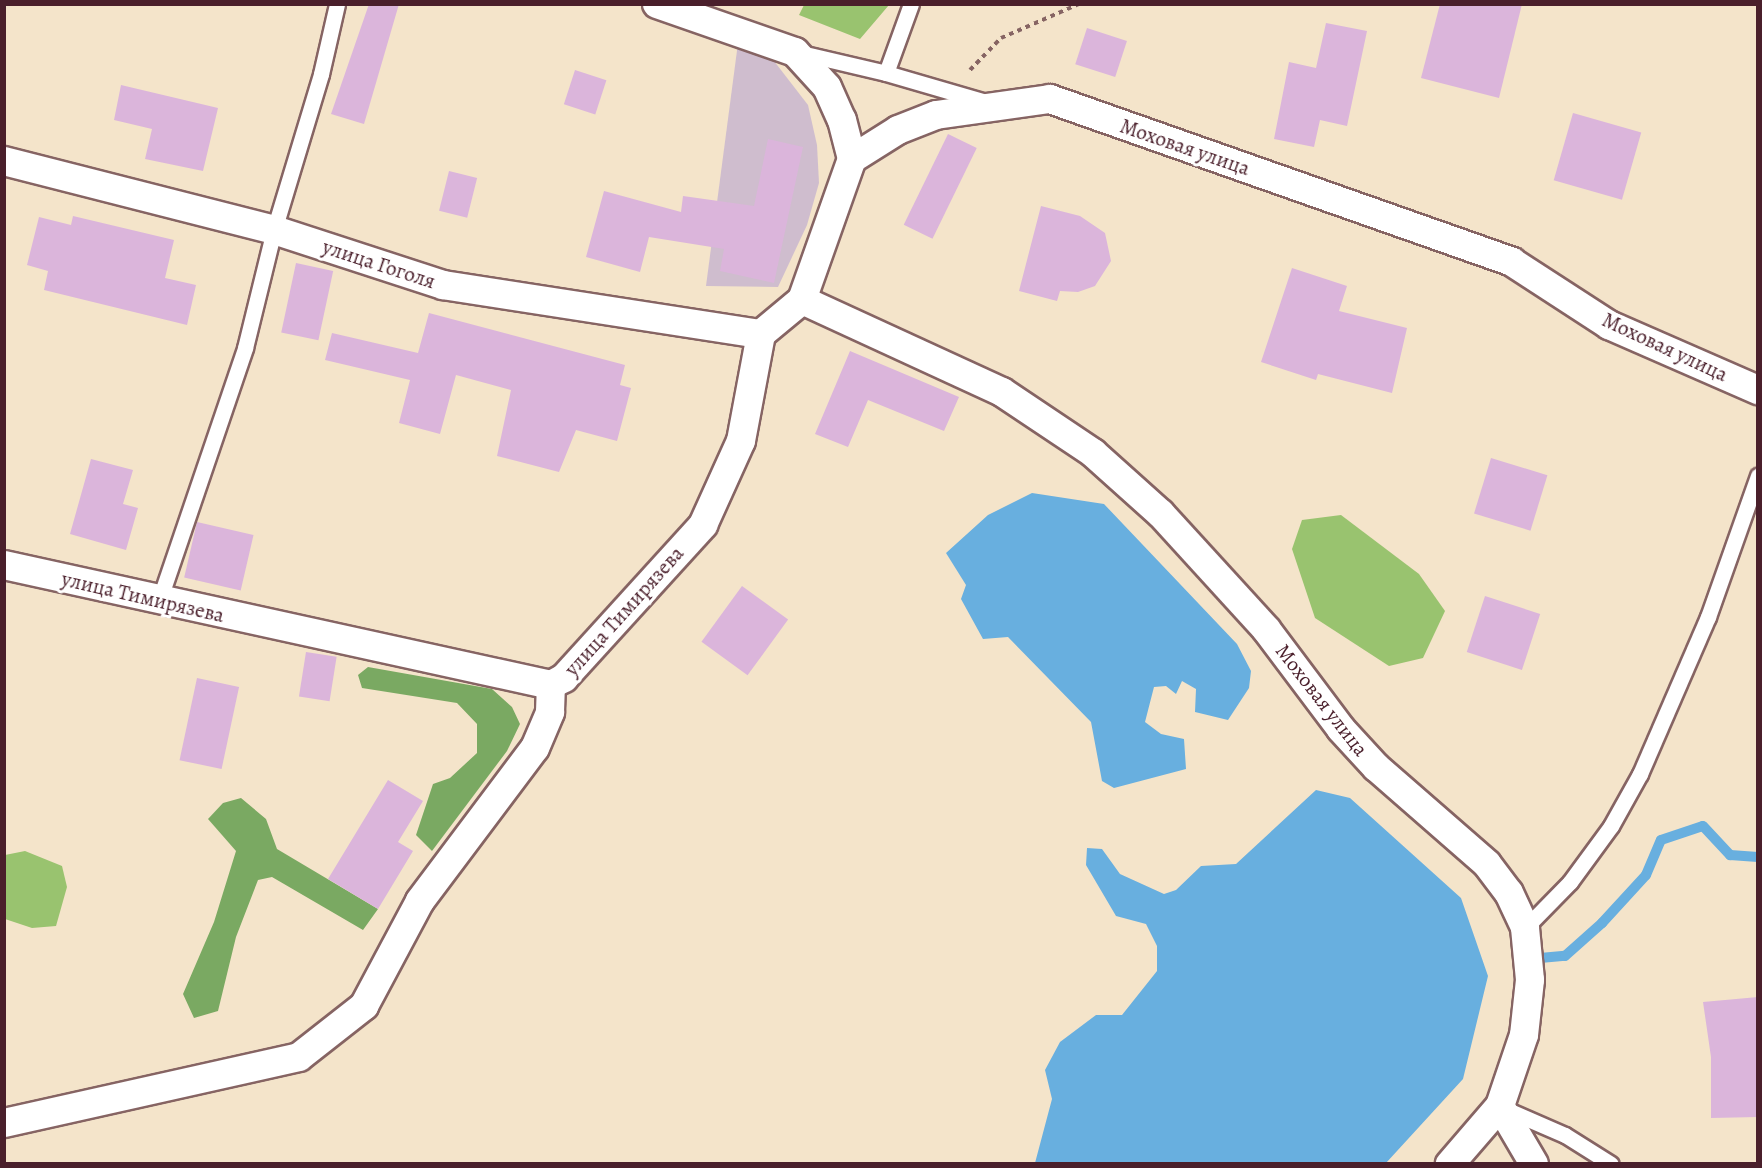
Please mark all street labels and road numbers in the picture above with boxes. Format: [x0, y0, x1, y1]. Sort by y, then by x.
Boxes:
street label: Моховая улица [1117, 113, 1253, 181]
street label: улица Гоголя [319, 234, 439, 294]
street label: Моховая улица [1598, 307, 1732, 387]
street label: улица Тимирязева [559, 541, 689, 681]
street label: улица Тимирязева [59, 566, 227, 628]
street label: Моховая улица [1270, 639, 1374, 761]

